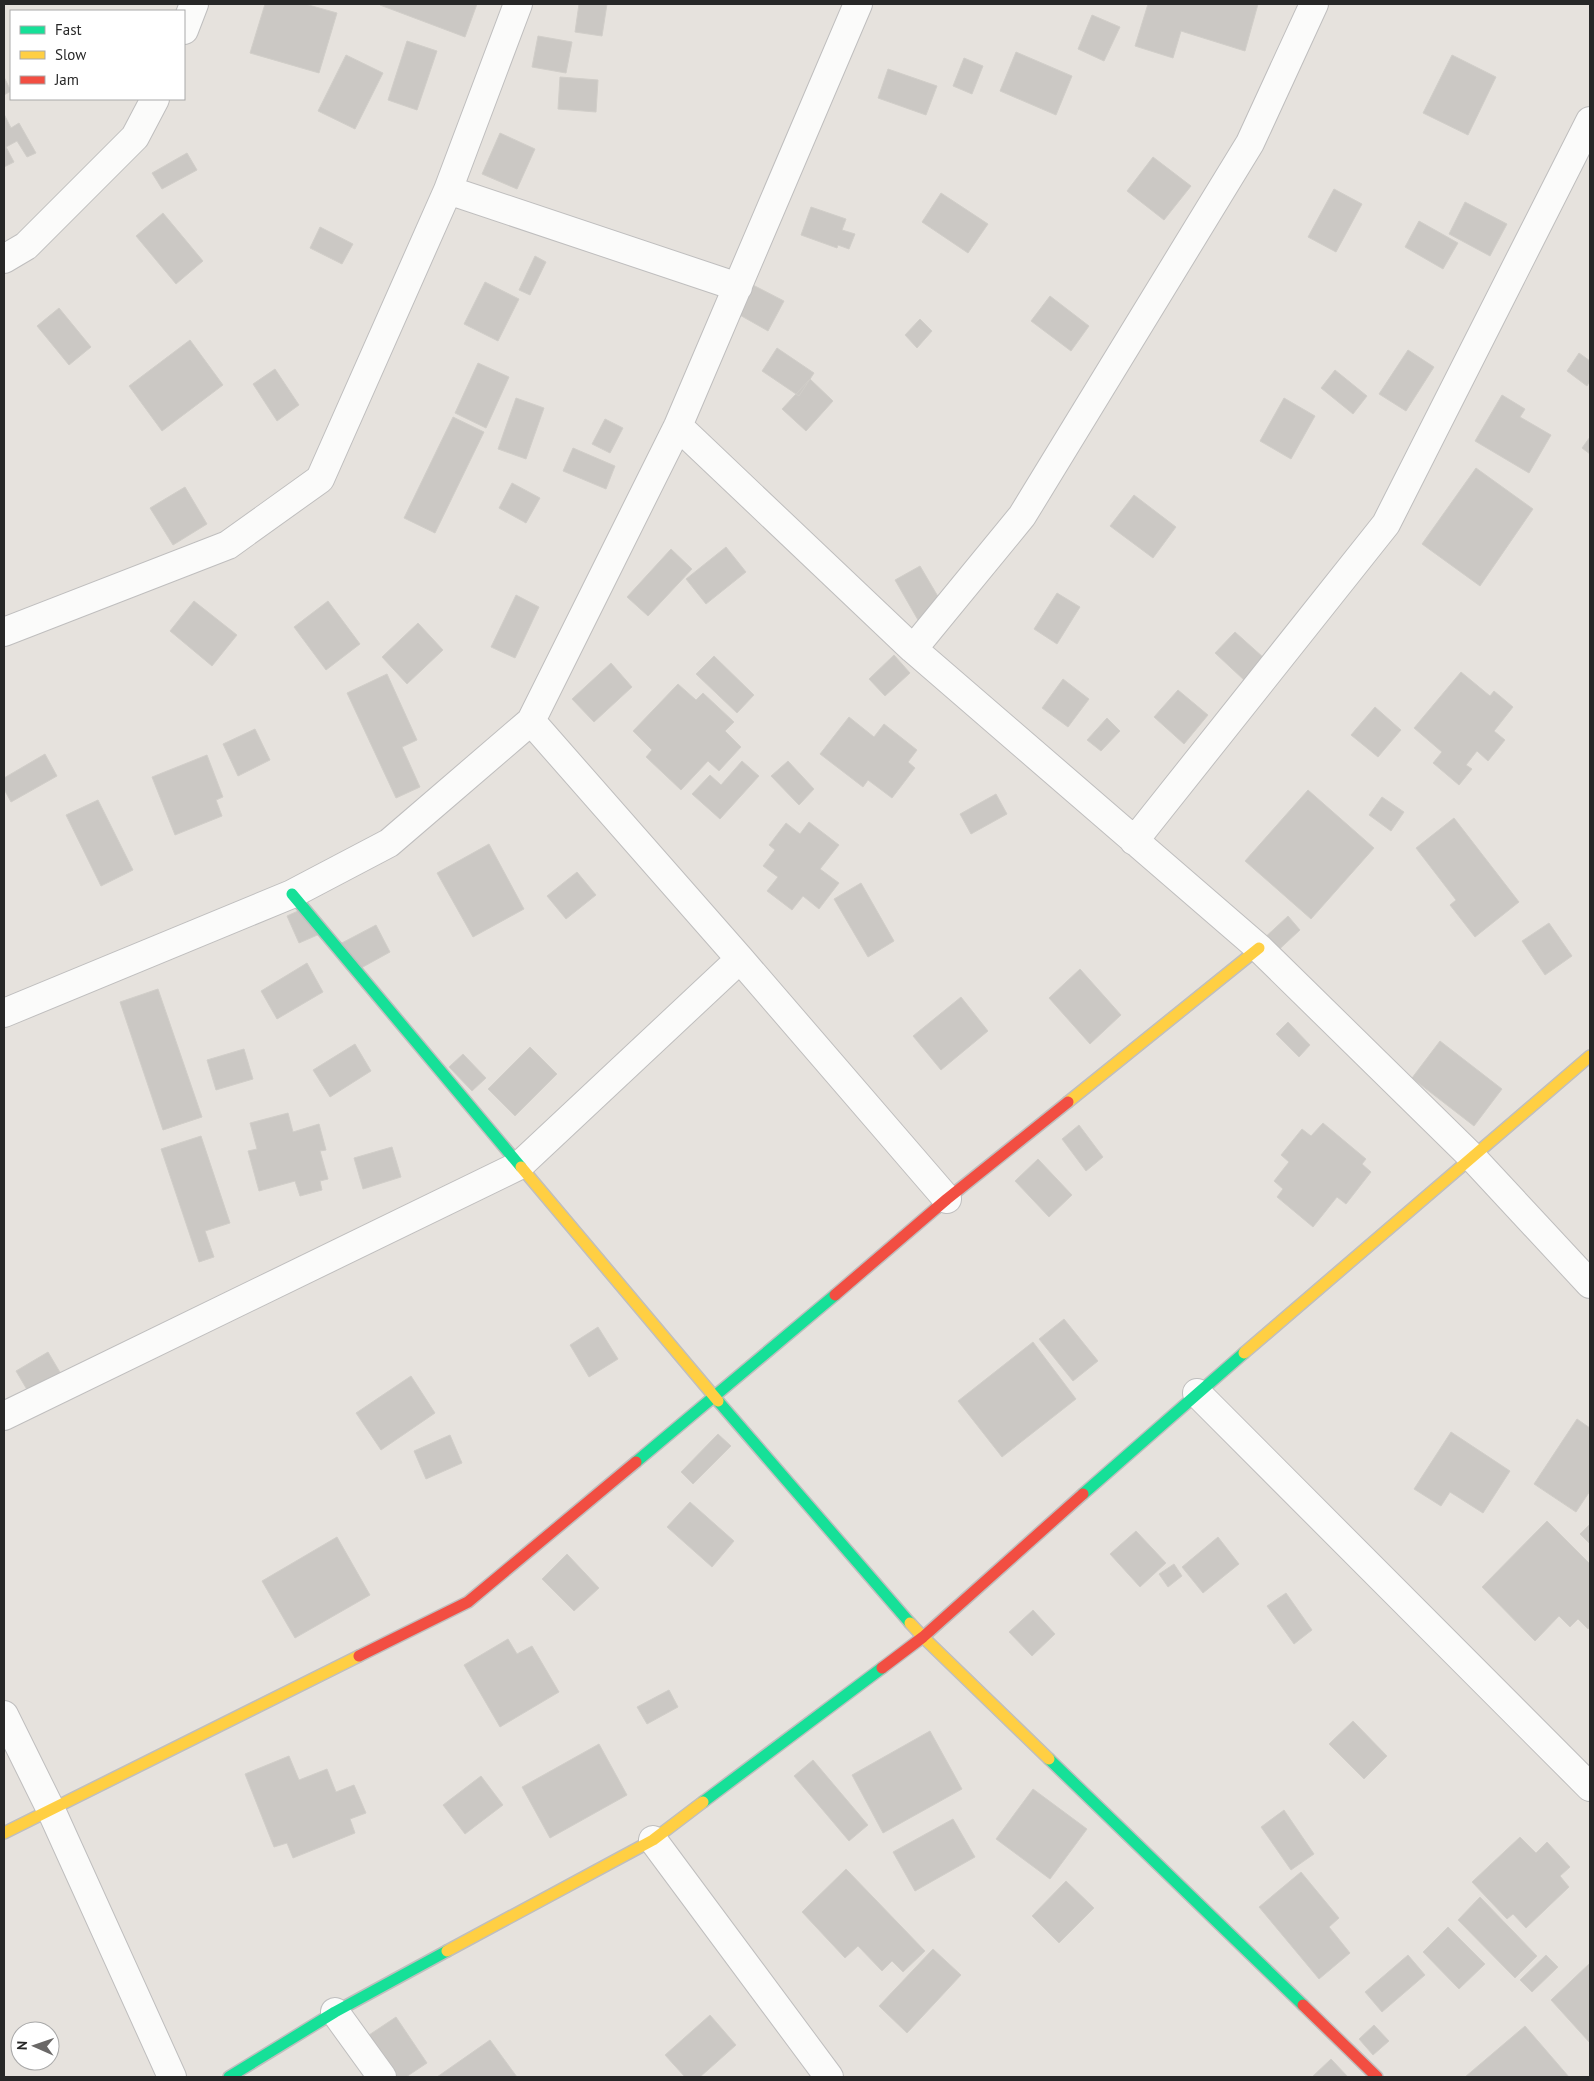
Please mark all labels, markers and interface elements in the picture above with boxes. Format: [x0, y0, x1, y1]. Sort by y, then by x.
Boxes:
legend [10, 10, 185, 100]
text: Fast [55, 20, 82, 39]
text: Slow [55, 45, 86, 64]
text: Jam [54, 70, 79, 89]
north arrow [10, 2021, 60, 2071]
text: N [13, 2041, 31, 2050]

